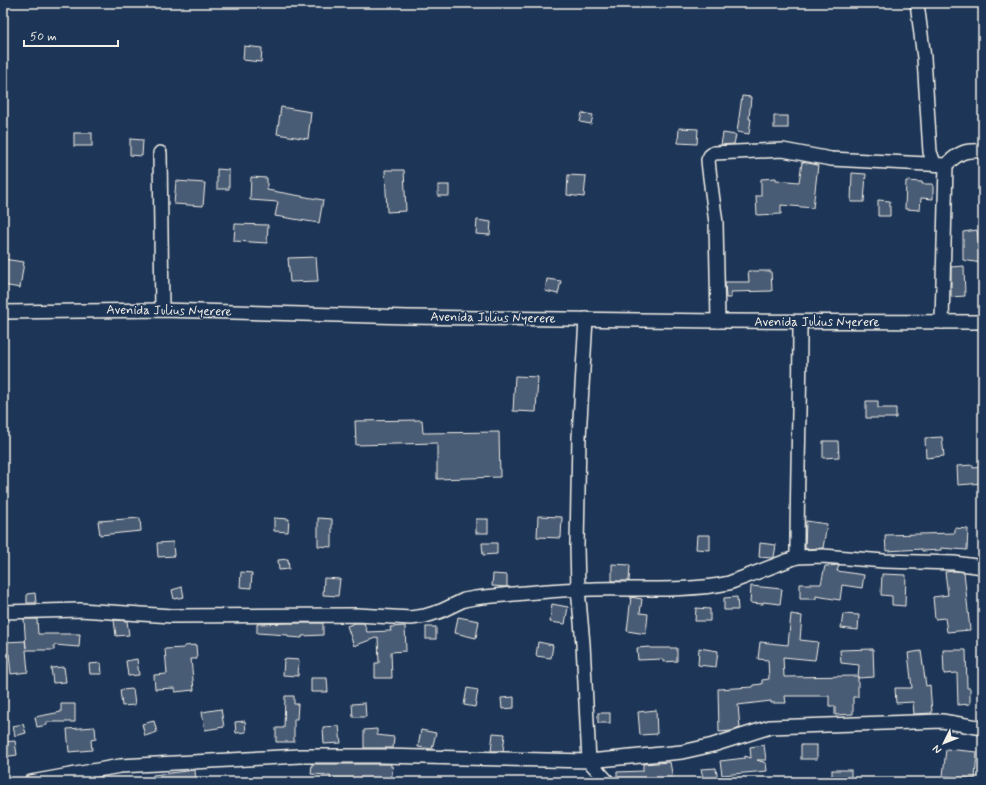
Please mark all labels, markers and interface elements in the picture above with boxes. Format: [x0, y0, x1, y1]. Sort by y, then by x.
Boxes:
scale bar [24, 22, 118, 48]
text: 50 m [30, 29, 57, 45]
street label: Avenida Julius Nyerere [106, 301, 232, 321]
street label: Avenida Julius Nyerere [430, 308, 556, 328]
street label: Avenida Julius Nyerere [754, 314, 880, 331]
north arrow [924, 723, 964, 763]
text: N [930, 742, 945, 757]

